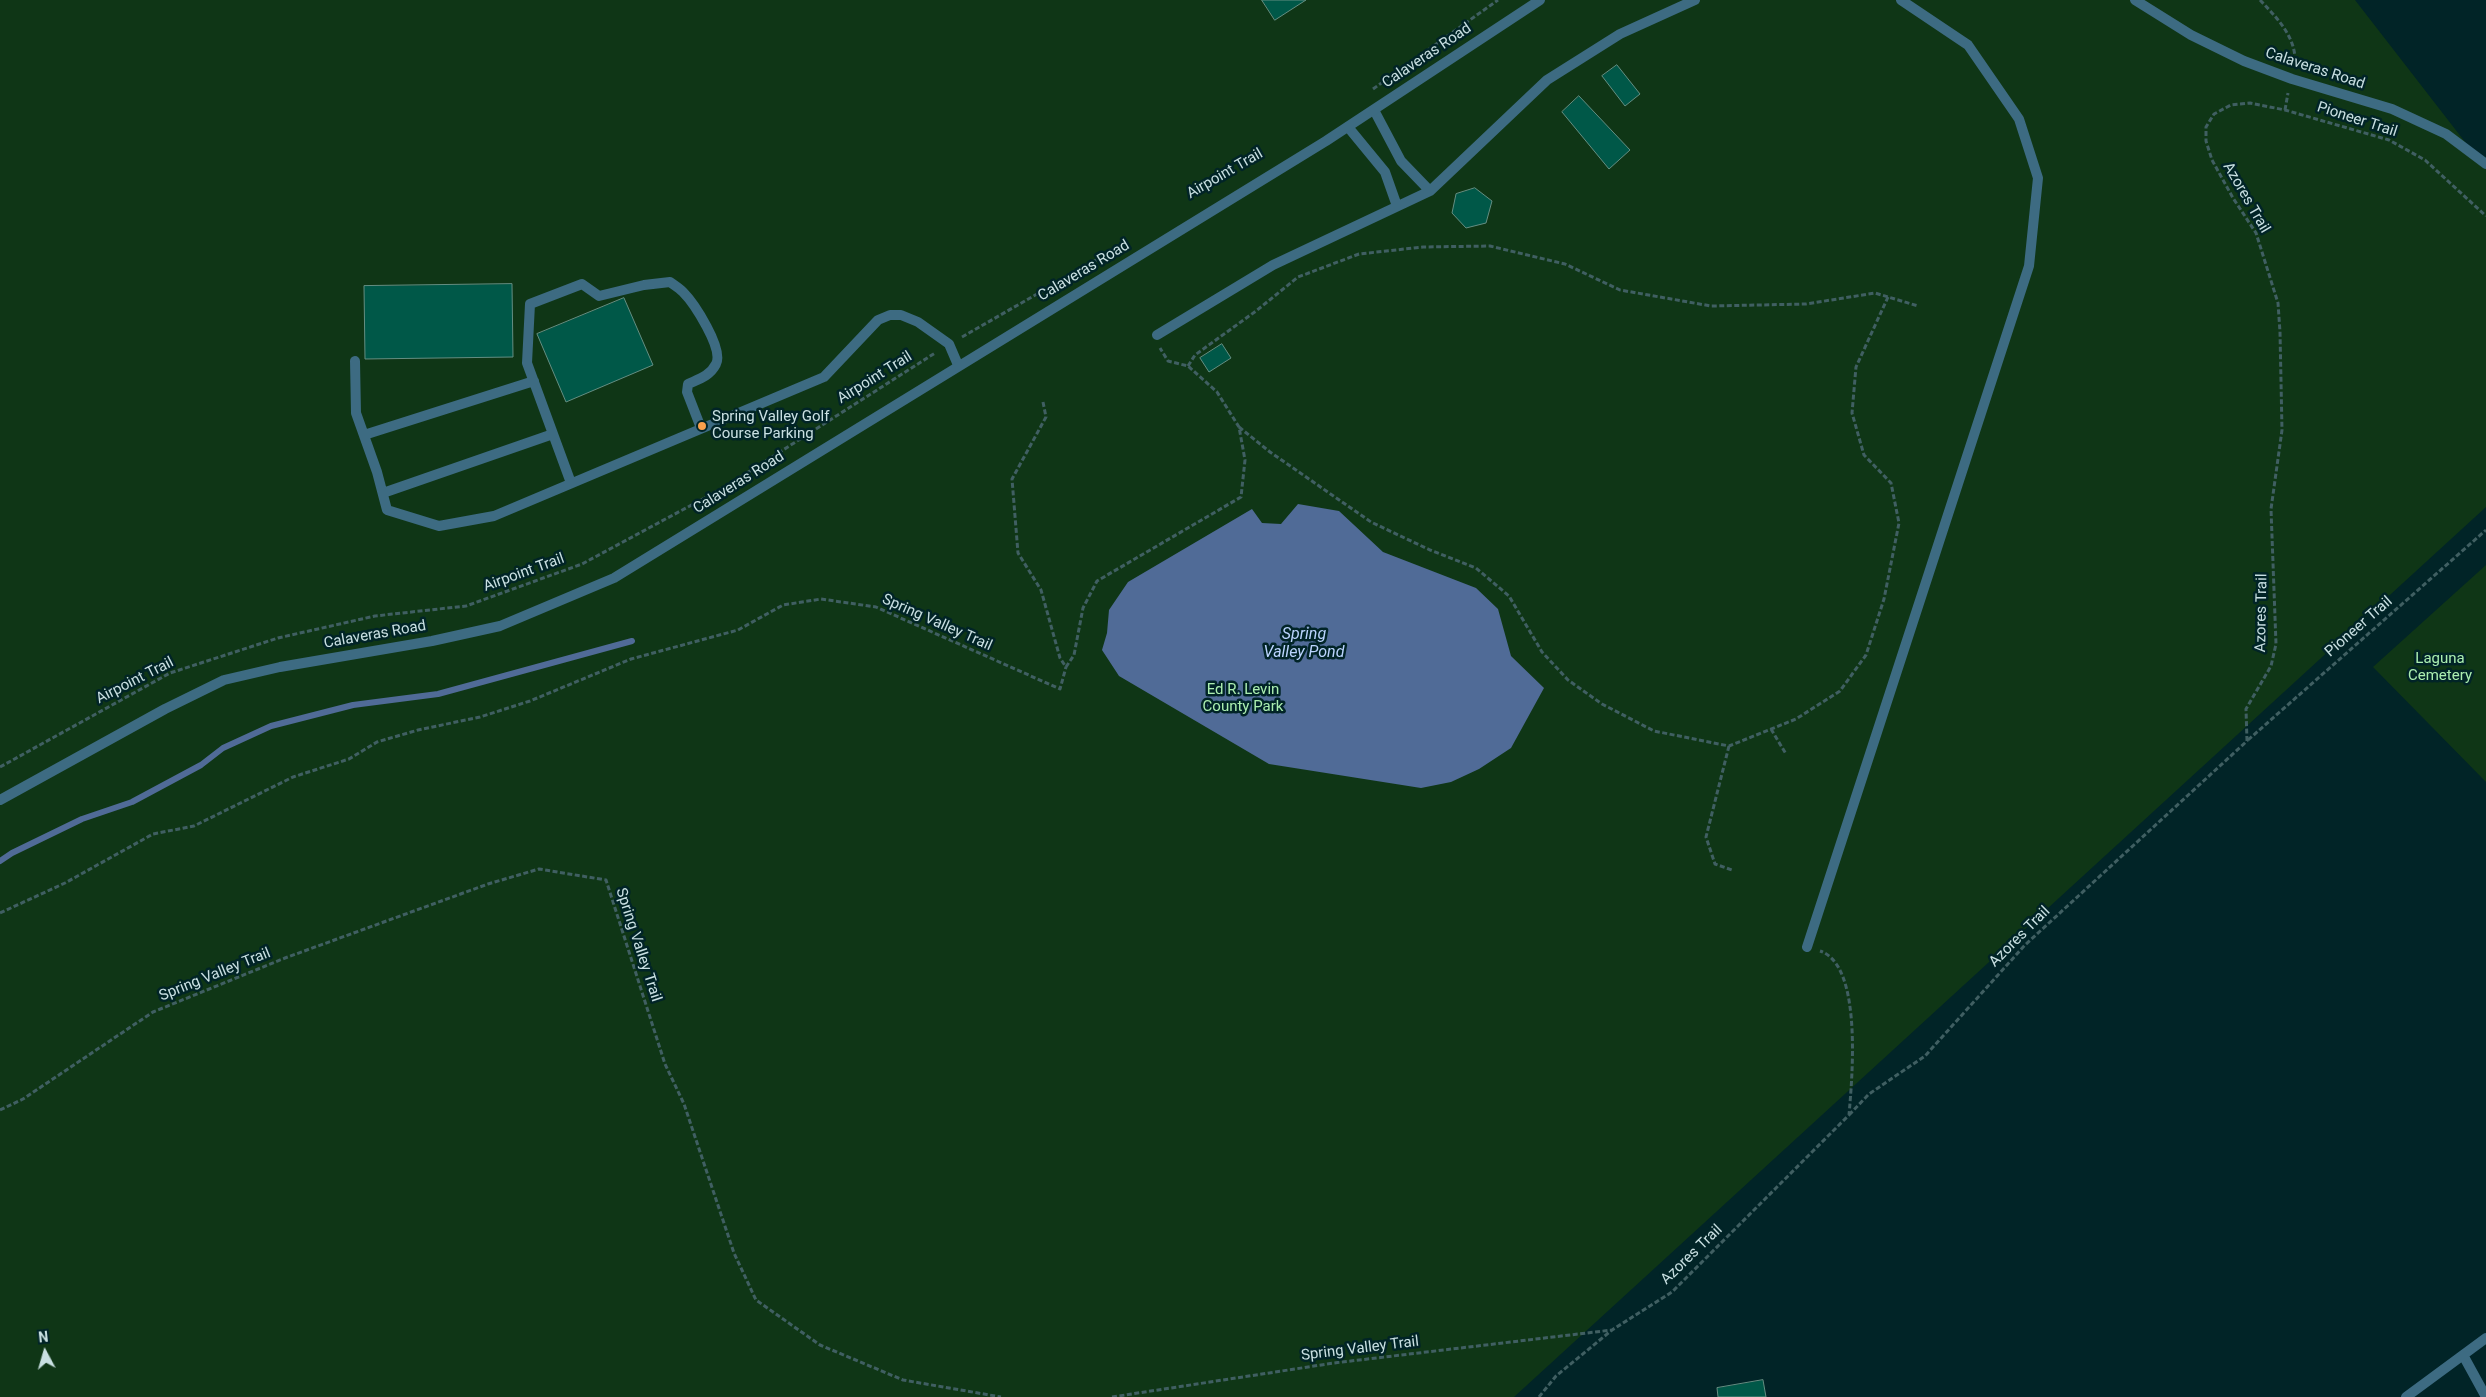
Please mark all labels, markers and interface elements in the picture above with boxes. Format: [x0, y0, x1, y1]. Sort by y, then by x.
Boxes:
street label: Calaveras Road [1379, 20, 1475, 92]
street label: Calaveras Road [2263, 44, 2367, 94]
street label: Pioneer Trail [2315, 99, 2399, 141]
street label: Airpoint Trail [1184, 145, 1266, 203]
street label: Azores Trail [2219, 159, 2273, 237]
street label: Calaveras Road [1035, 237, 1133, 305]
street label: Airpoint Trail [834, 348, 916, 408]
place label: Spring Valley Golf Course Parking [712, 408, 829, 443]
marker: Spring Valley Golf Course Parking [696, 420, 708, 432]
street label: Calaveras Road [690, 448, 788, 518]
street label: Airpoint Trail [481, 550, 567, 596]
street label: Azores Trail [2252, 573, 2272, 653]
street label: Spring Valley Trail [879, 591, 995, 655]
street label: Pioneer Trail [2322, 593, 2396, 661]
street label: Calaveras Road [322, 617, 428, 653]
water label: Spring Valley Pond [1264, 625, 1344, 663]
park label: Laguna Cemetery [2408, 650, 2472, 685]
street label: Airpoint Trail [93, 654, 177, 708]
park label: Ed R. Levin County Park [1203, 681, 1283, 716]
street label: Spring Valley Trail [611, 886, 665, 1004]
street label: Azores Trail [1986, 903, 2054, 971]
street label: Spring Valley Trail [157, 944, 273, 1006]
street label: Azores Trail [1657, 1221, 1727, 1289]
north arrow [20, 1327, 70, 1377]
text: N [38, 1329, 49, 1346]
street label: Spring Valley Trail [1300, 1333, 1420, 1365]

